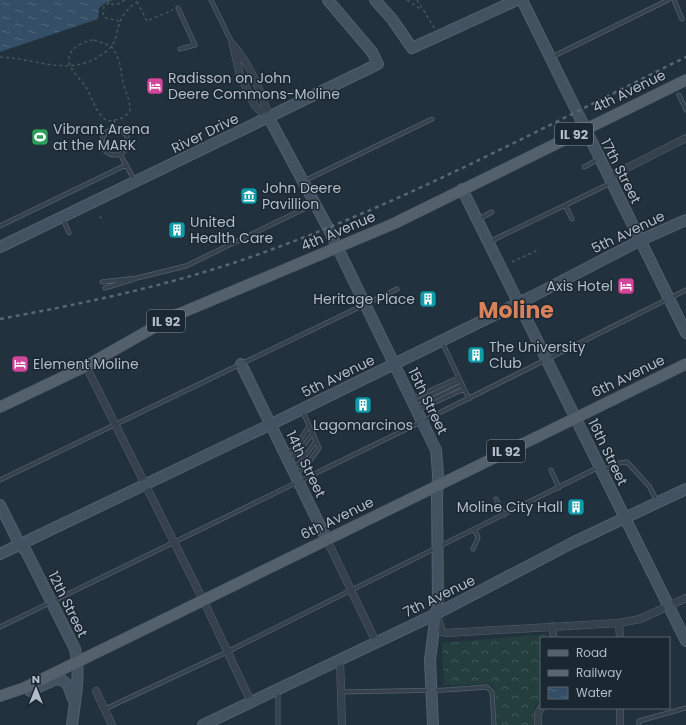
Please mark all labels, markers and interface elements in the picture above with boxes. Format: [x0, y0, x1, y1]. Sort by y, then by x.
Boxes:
street label: 4th Avenue [589, 65, 669, 117]
place label: Radisson on John Deere Commons-Moline [168, 68, 340, 104]
hotel icon: Radisson on John Deere Commons-Moline [145, 76, 165, 96]
street label: River Drive [168, 108, 242, 158]
place label: Vibrant Arena at the MARK [53, 119, 150, 155]
road number: IL 92 [555, 123, 593, 145]
sports icon: Vibrant Arena at the MARK [30, 127, 50, 147]
street label: 17th Street [596, 135, 646, 207]
place label: John Deere Pavillion [262, 178, 342, 214]
museum icon: John Deere Pavillion [239, 186, 259, 206]
street label: 4th Avenue [298, 206, 379, 256]
street label: 5th Avenue [588, 206, 668, 258]
place label: United Health Care [190, 212, 274, 248]
building icon: United Health Care [167, 220, 187, 240]
place label: Axis Hotel [547, 276, 613, 296]
hotel icon: Axis Hotel [616, 276, 636, 296]
place label: Heritage Place [313, 289, 415, 309]
building icon: Heritage Place [418, 289, 438, 309]
district label: Moline [478, 295, 554, 326]
road number: IL 92 [147, 310, 185, 332]
place label: The University Club [489, 337, 585, 373]
building icon: The University Club [466, 345, 486, 365]
street label: 5th Avenue [298, 350, 378, 402]
street label: 6th Avenue [588, 350, 668, 402]
hotel icon: Element Moline [10, 354, 30, 374]
place label: Element Moline [33, 354, 139, 374]
street label: 15th Street [403, 364, 453, 438]
building icon: Lagomarcinos [353, 395, 373, 415]
place label: Lagomarcinos [313, 415, 413, 435]
street label: 16th Street [583, 415, 633, 489]
street label: 14th Street [281, 427, 331, 501]
road number: IL 92 [487, 440, 525, 462]
street label: 6th Avenue [297, 492, 377, 544]
place label: Moline City Hall [457, 497, 563, 517]
building icon: Moline City Hall [566, 497, 586, 517]
street label: 12th Street [43, 568, 93, 640]
street label: 7th Avenue [400, 570, 479, 622]
legend [540, 637, 670, 709]
text: Road [576, 644, 607, 661]
text: Railway [576, 664, 622, 681]
north arrow [16, 669, 56, 709]
text: N [32, 671, 40, 687]
text: Water [576, 684, 613, 701]

